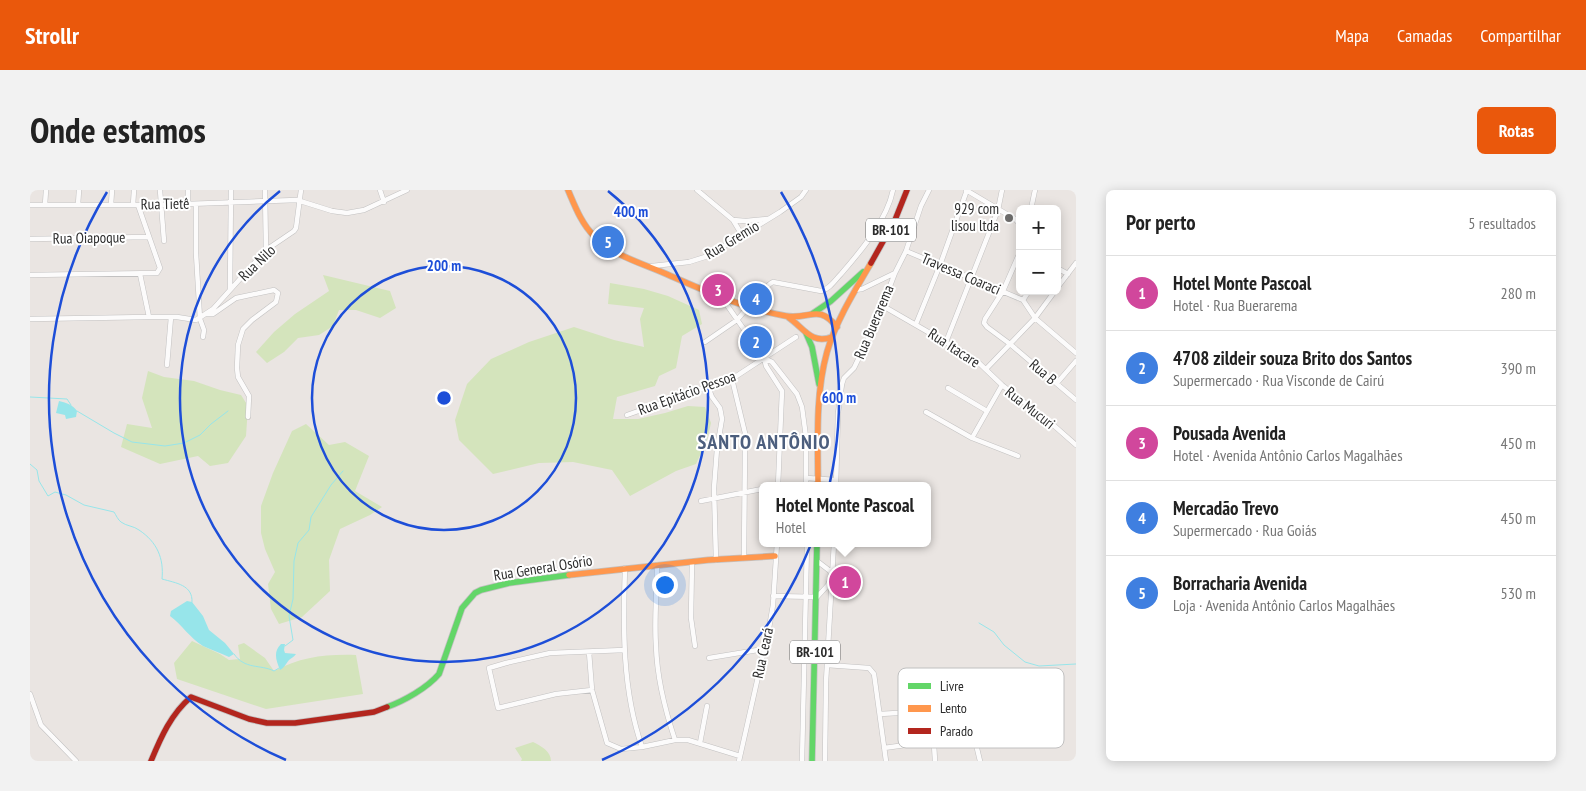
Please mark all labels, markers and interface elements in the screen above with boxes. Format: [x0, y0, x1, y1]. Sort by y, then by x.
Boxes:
text: Strollr [25, 20, 79, 51]
text: Mapa [1335, 24, 1369, 47]
text: Camadas [1397, 24, 1452, 47]
text: Compartilhar [1480, 24, 1561, 47]
text: Onde estamos [30, 107, 206, 153]
button: Rotas [1477, 107, 1556, 154]
street label: Rua Tietê [140, 194, 190, 213]
place label: 929 com lisou ltda [951, 199, 999, 235]
text: 400 m [614, 202, 648, 221]
map controls [1016, 205, 1061, 295]
button: + [1016, 205, 1061, 250]
text: Por perto [1126, 209, 1196, 236]
marker: 929 com lisou ltda [1003, 212, 1015, 224]
text: 5 resultados [1468, 213, 1536, 233]
street label: Rua Gremio [701, 216, 762, 263]
road number: BR-101 [866, 218, 916, 242]
pin: 5 [592, 223, 624, 261]
street label: Rua Oiapoque [53, 227, 125, 248]
street label: Rua Nilo [234, 240, 279, 285]
street label: Travessa Coaraci [919, 248, 1004, 299]
button: − [1016, 250, 1061, 295]
text: 200 m [427, 256, 461, 275]
pin: 3 [702, 271, 734, 309]
text: Hotel Monte Pascoal [1173, 271, 1311, 295]
pin: 4 [740, 280, 772, 318]
street label: Rua Buerarema [849, 282, 898, 362]
text: 1 [1138, 283, 1146, 303]
text: 280 m [1501, 283, 1536, 303]
text: Hotel · Rua Buerarema [1173, 295, 1297, 315]
pin: 2 [740, 323, 772, 361]
street label: Rua Itacare [925, 324, 984, 371]
text: 4708 zildeir souza Brito dos Santos [1173, 346, 1412, 370]
street label: Rua B [1026, 355, 1061, 389]
text: 2 [1138, 358, 1146, 378]
text: 390 m [1501, 358, 1536, 378]
street label: Rua Epitácio Pessoa [635, 366, 738, 419]
text: Supermercado · Rua Visconde de Cairú [1173, 370, 1384, 390]
street label: Rua Mucuri [1002, 382, 1059, 433]
text: 600 m [822, 388, 856, 407]
centre of rings [435, 389, 453, 407]
text: Pousada Avenida [1173, 421, 1286, 445]
district label: SANTO ANTÔNIO [697, 429, 831, 455]
text: 3 [1138, 433, 1146, 453]
text: 450 m [1501, 433, 1536, 453]
text: Hotel · Avenida Antônio Carlos Magalhães [1173, 445, 1403, 465]
popup [759, 482, 931, 547]
text: Hotel Monte Pascoal [776, 493, 914, 517]
text: Mercadão Trevo [1173, 496, 1279, 520]
text: 4 [1138, 508, 1146, 528]
text: 450 m [1501, 508, 1536, 528]
text: Hotel [776, 517, 806, 537]
text: Supermercado · Rua Goiás [1173, 520, 1317, 540]
street label: Rua General Osório [492, 550, 594, 585]
pin: 1 [829, 563, 861, 601]
text: Borracharia Avenida [1173, 571, 1307, 595]
your location [652, 572, 678, 598]
text: 5 [1138, 583, 1146, 603]
text: 530 m [1501, 583, 1536, 603]
text: Loja · Avenida Antônio Carlos Magalhães [1173, 595, 1395, 615]
street label: Rua Ceará [748, 626, 777, 680]
road number: BR-101 [790, 641, 840, 664]
legend [898, 668, 1064, 748]
text: Livre [940, 677, 964, 695]
text: Lento [940, 699, 967, 717]
text: Parado [940, 722, 973, 740]

